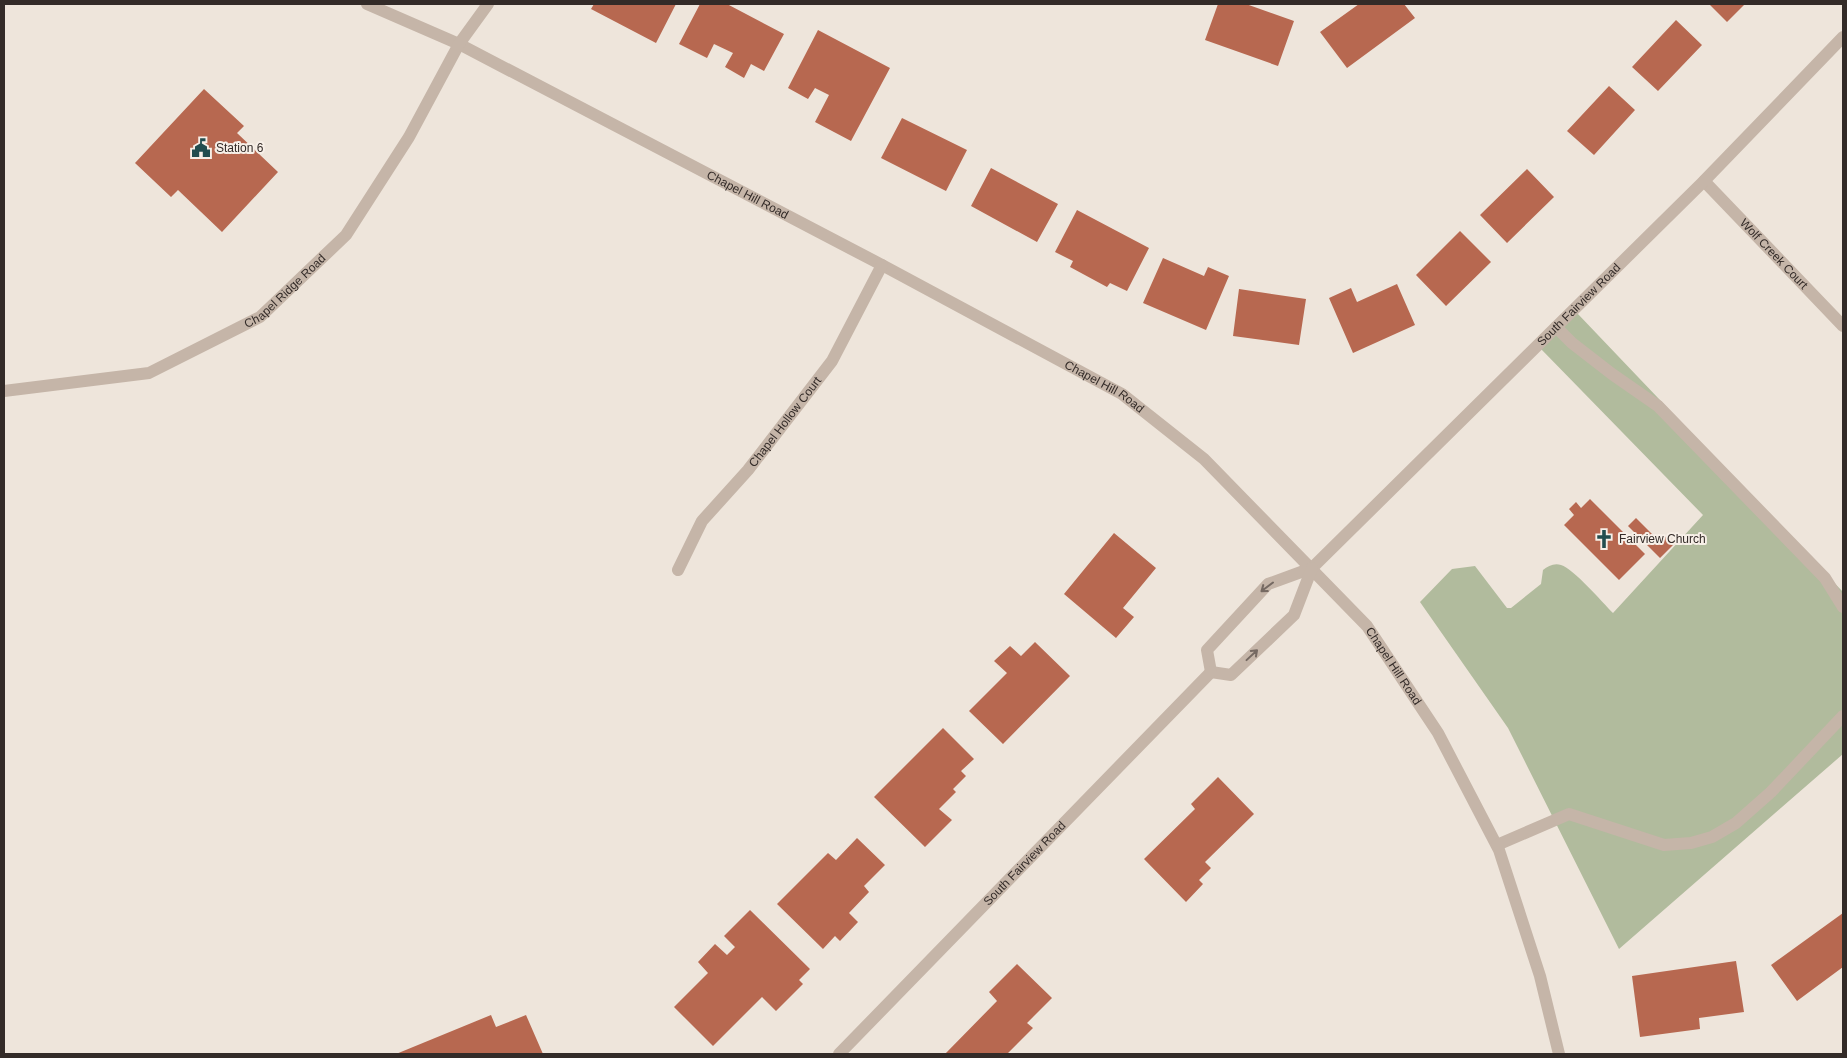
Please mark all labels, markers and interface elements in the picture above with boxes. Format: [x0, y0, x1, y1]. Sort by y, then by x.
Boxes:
public building icon: Station 6 [190, 137, 212, 159]
place label: Station 6 [216, 141, 264, 155]
street label: Chapel Hill Road [704, 168, 791, 222]
street label: Wolf Creek Court [1737, 216, 1811, 292]
street label: Chapel Ridge Road [242, 251, 329, 331]
street label: South Fairview Road [1534, 260, 1623, 349]
street label: Chapel Hill Road [1062, 357, 1147, 416]
street label: Chapel Hollow Court [746, 373, 825, 470]
church icon: Fairview Church [1593, 528, 1615, 550]
place label: Fairview Church [1619, 532, 1706, 546]
one-way arrow [1261, 581, 1274, 592]
street label: Chapel Hill Road [1363, 625, 1424, 707]
one-way arrow [1245, 649, 1258, 661]
street label: South Fairview Road [981, 819, 1069, 908]

